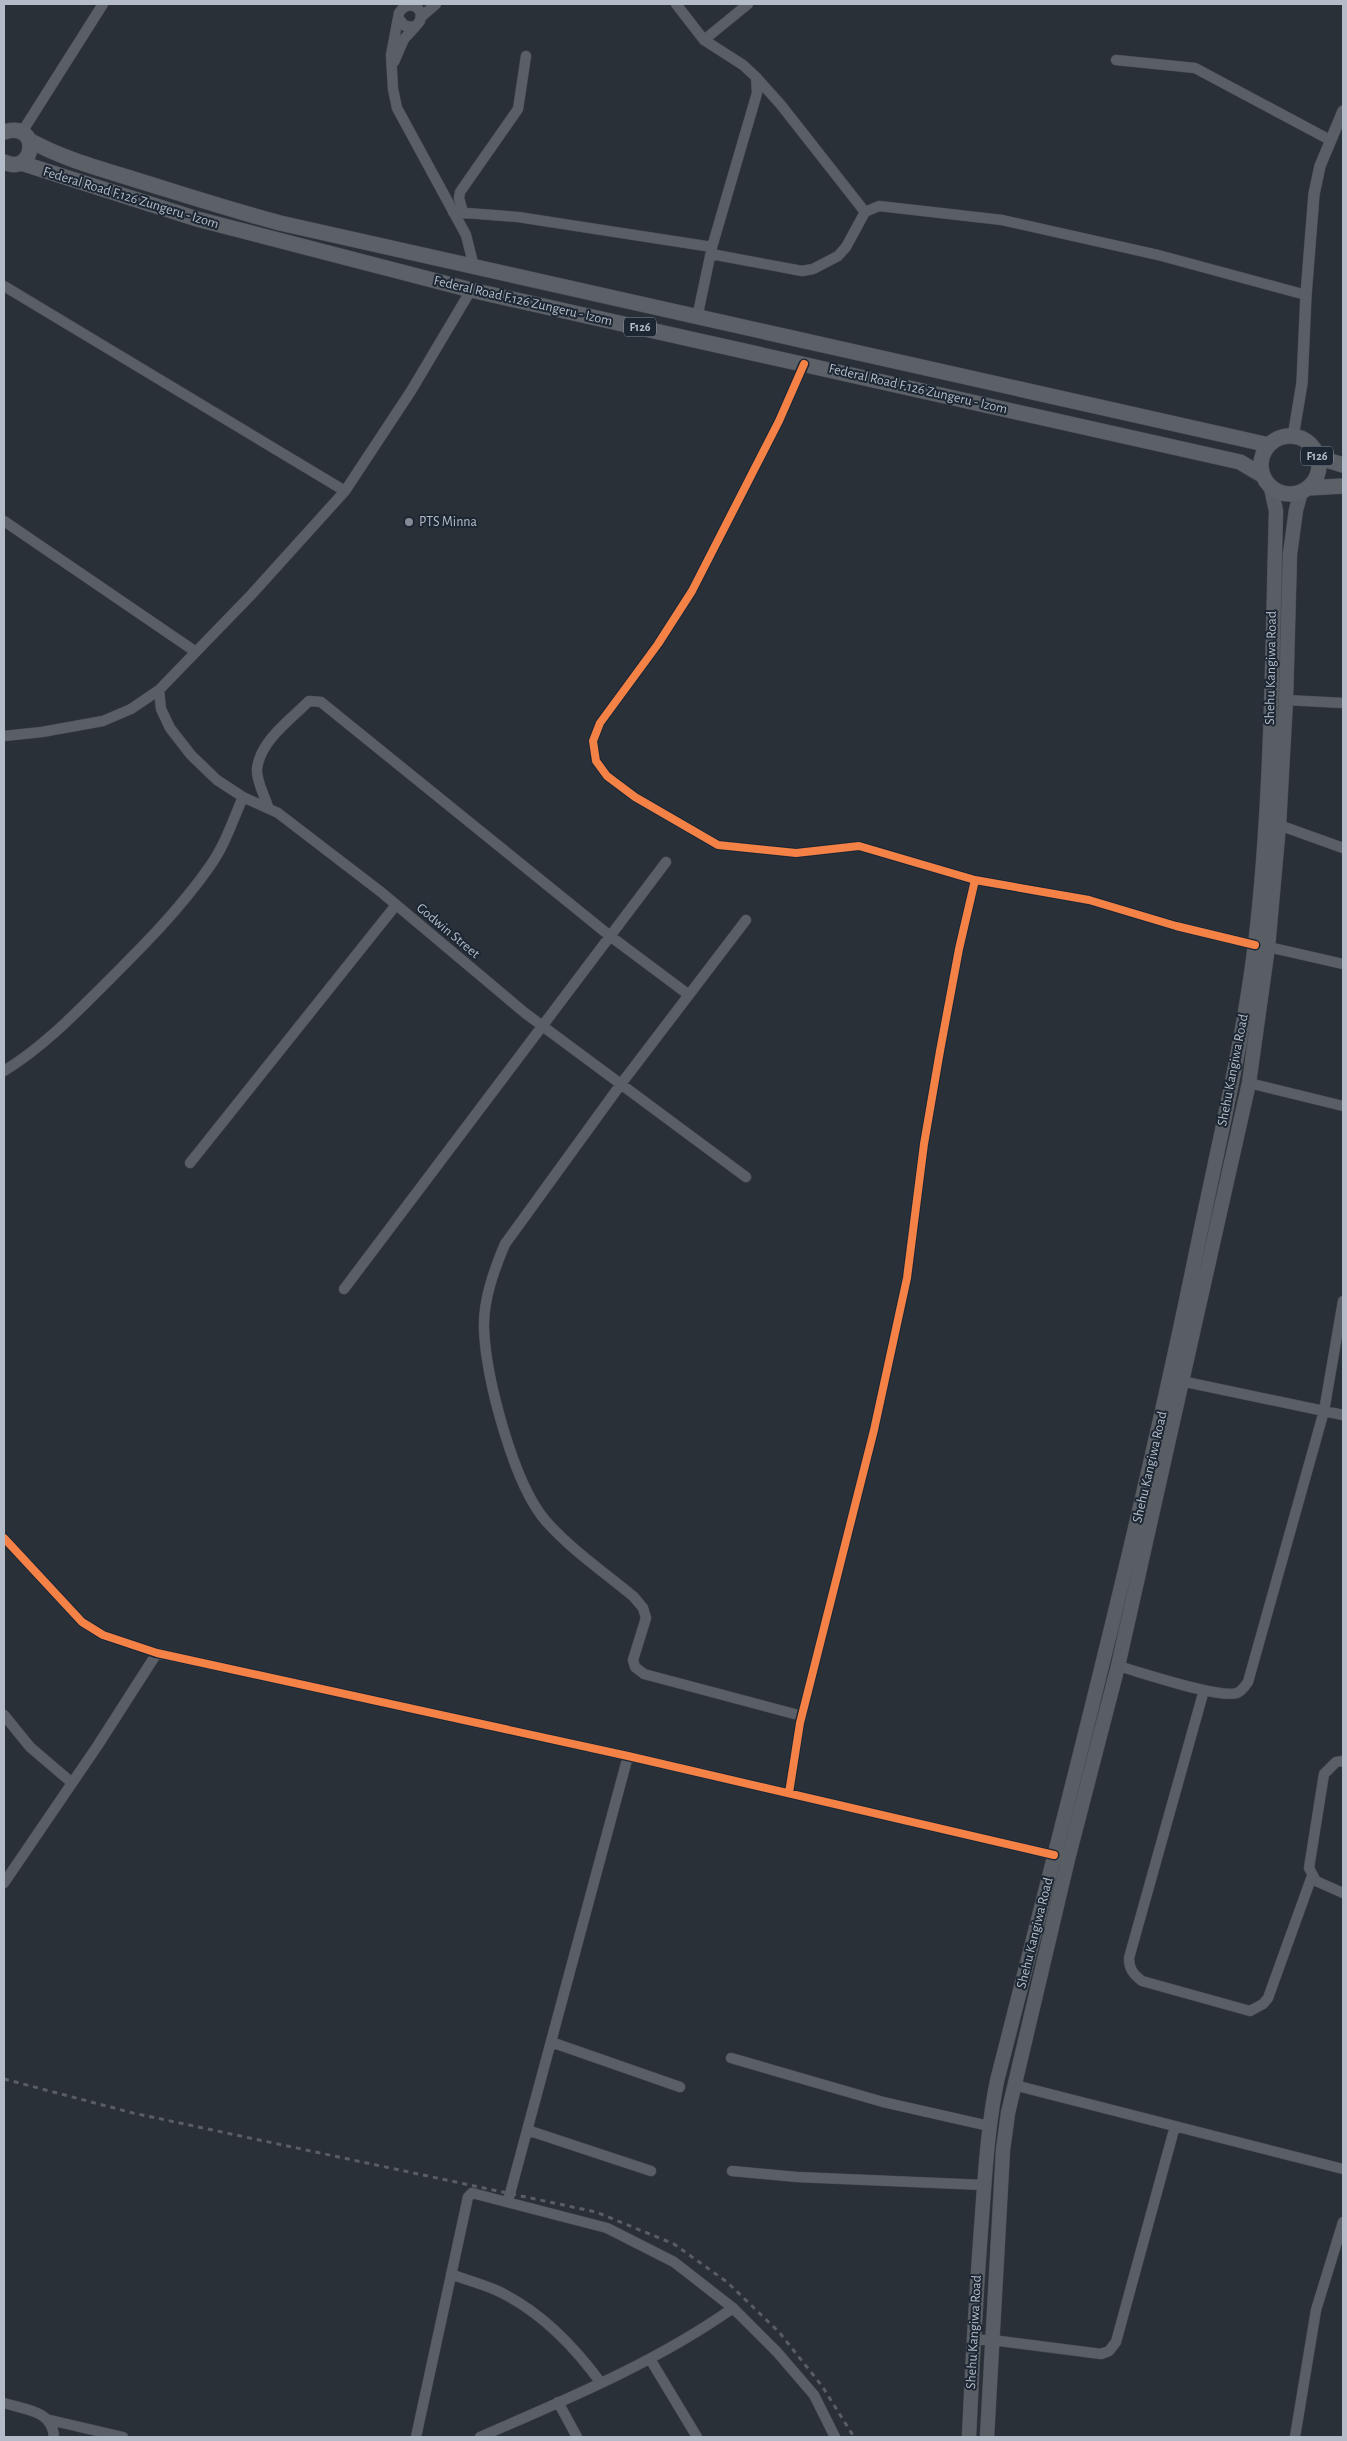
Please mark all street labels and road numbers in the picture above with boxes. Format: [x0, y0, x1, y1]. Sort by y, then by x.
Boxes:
street label: Federal Road F.126 Zungeru - Izom [41, 165, 221, 231]
street label: Federal Road F.126 Zungeru - Izom [432, 274, 614, 328]
road number: F126 [624, 318, 656, 337]
street label: Federal Road F.126 Zungeru - Izom [827, 362, 1009, 416]
road number: F126 [1301, 446, 1333, 466]
street label: Shehu Kangiwa Road [1263, 611, 1279, 725]
street label: Godwin Street [414, 901, 483, 962]
street label: Shehu Kangiwa Road [1215, 1013, 1251, 1127]
street label: Shehu Kangiwa Road [1130, 1410, 1170, 1524]
street label: Shehu Kangiwa Road [1014, 1876, 1056, 1990]
street label: Shehu Kangiwa Road [964, 2275, 984, 2389]

